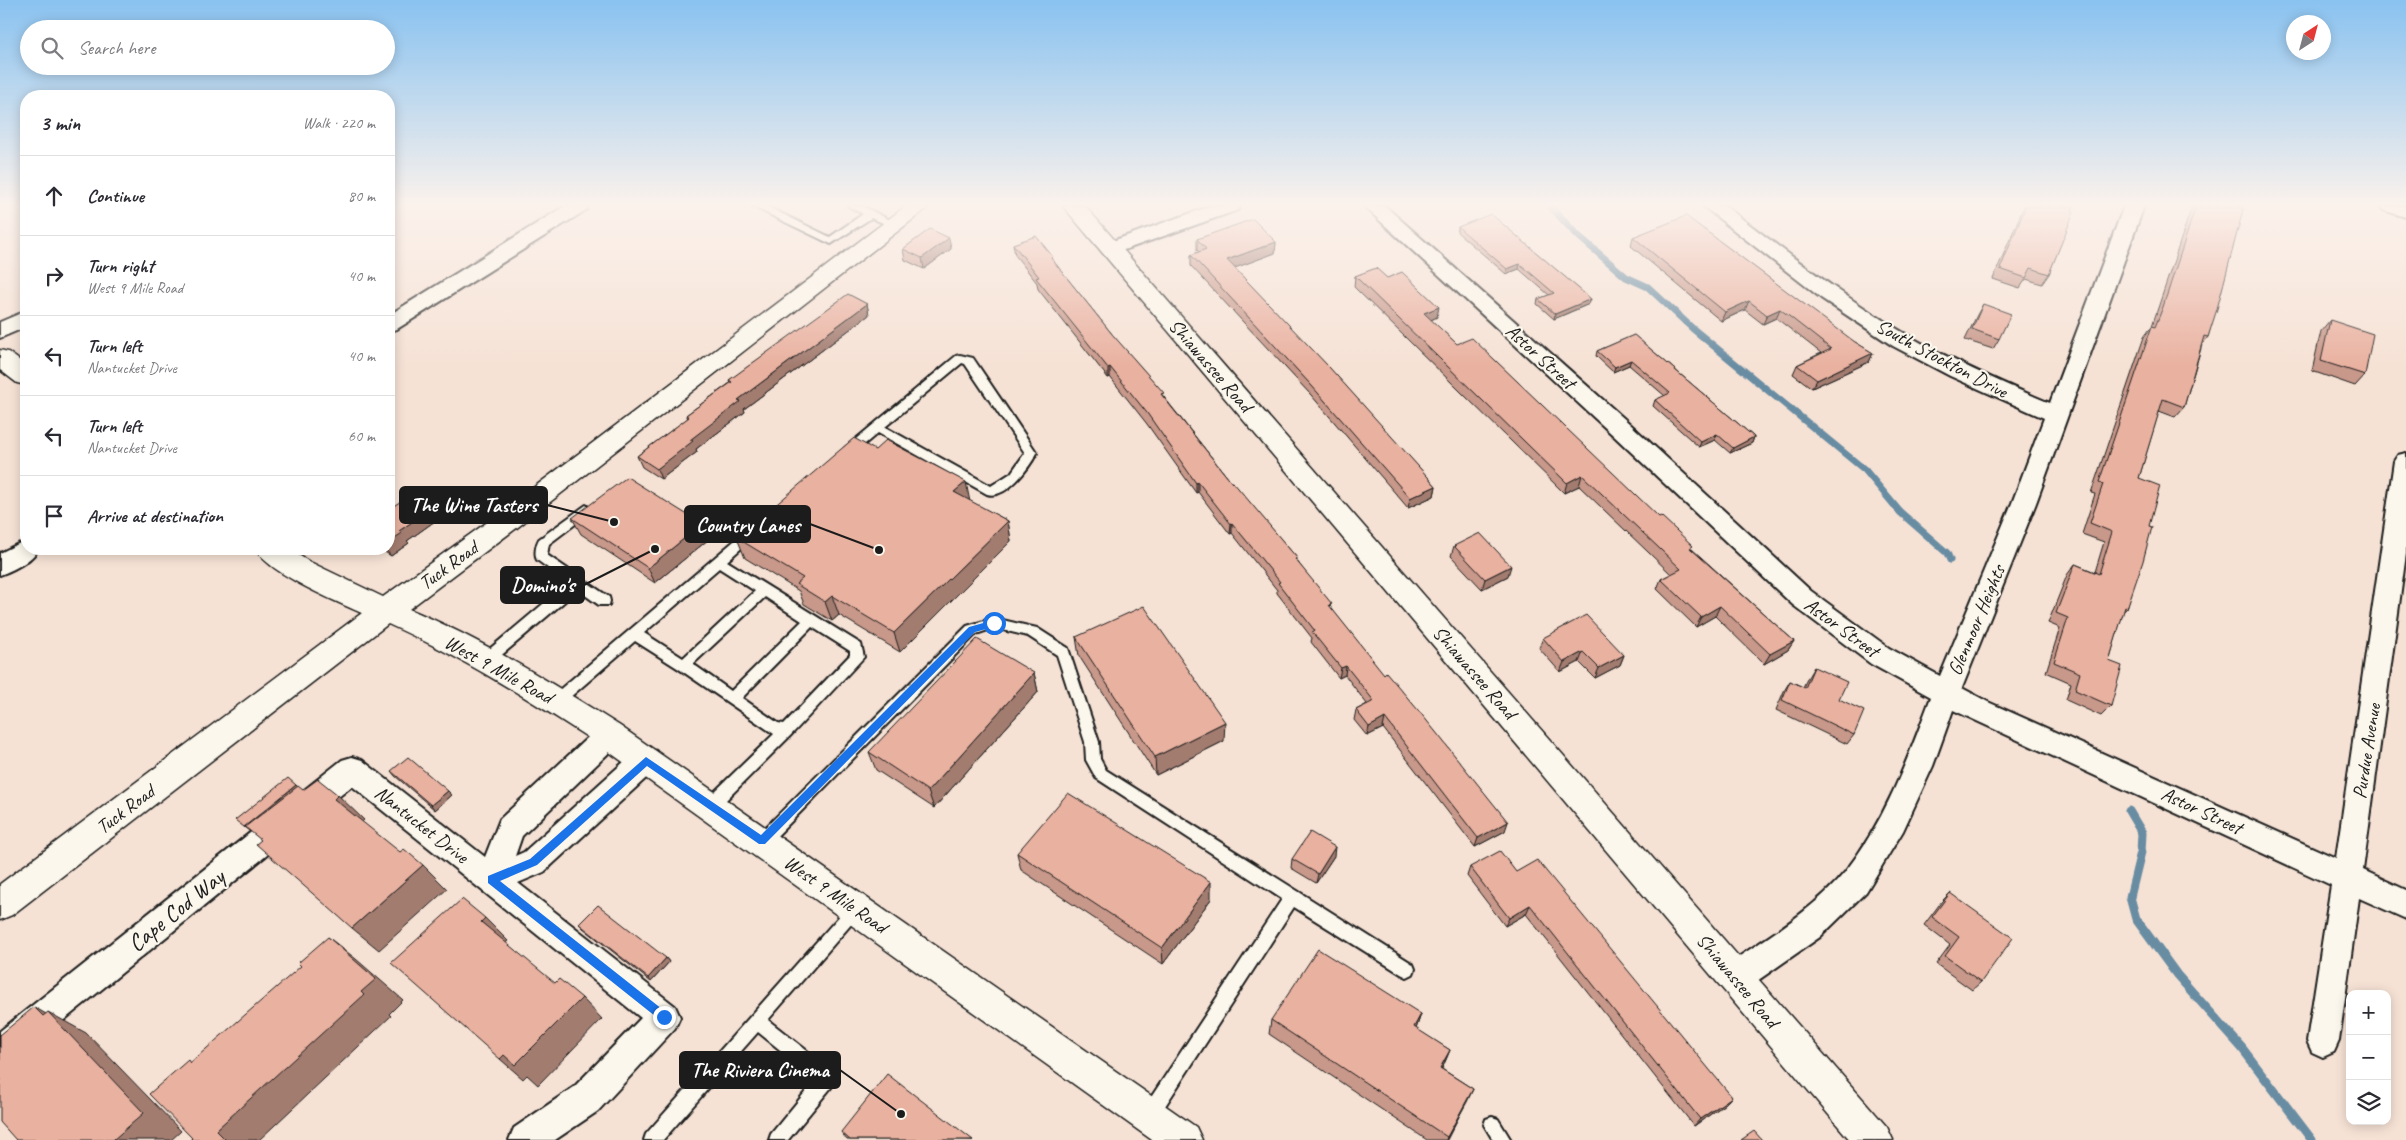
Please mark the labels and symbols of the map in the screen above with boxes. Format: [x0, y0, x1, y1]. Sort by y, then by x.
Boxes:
north arrow [2286, 15, 2331, 60]
street label: South Stockton Drive [1872, 313, 2013, 404]
street label: Shiawassee Road [1163, 314, 1260, 419]
street label: Astor Street [1500, 318, 1583, 397]
callout: The Wine Tasters [400, 487, 547, 523]
text: The Wine Tasters [411, 492, 540, 518]
callout: Country Lanes [685, 506, 810, 542]
text: Country Lanes [696, 512, 803, 538]
street label: Tuck Road [414, 534, 485, 595]
street label: Glenmoor Heights [1942, 559, 2012, 679]
callout: Domino's [501, 567, 584, 603]
text: Domino's [511, 572, 577, 598]
street label: Astor Street [1800, 592, 1887, 665]
route start [983, 612, 1006, 635]
street label: Shiawassee Road [1427, 621, 1524, 726]
street label: West 9 Mile Road [440, 629, 560, 711]
street label: Purdue Avenue [2347, 700, 2387, 800]
street label: Tuck Road [91, 777, 162, 840]
street label: Nantucket Drive [370, 780, 475, 870]
street label: Astor Street [2158, 781, 2249, 841]
street label: West 9 Mile Road [779, 850, 895, 941]
street label: Cape Cod Way [122, 861, 232, 958]
street label: Shiawassee Road [1691, 928, 1786, 1035]
route end [653, 1006, 676, 1029]
callout: The Riviera Cinema [680, 1052, 840, 1088]
text: The Riviera Cinema [691, 1057, 830, 1083]

